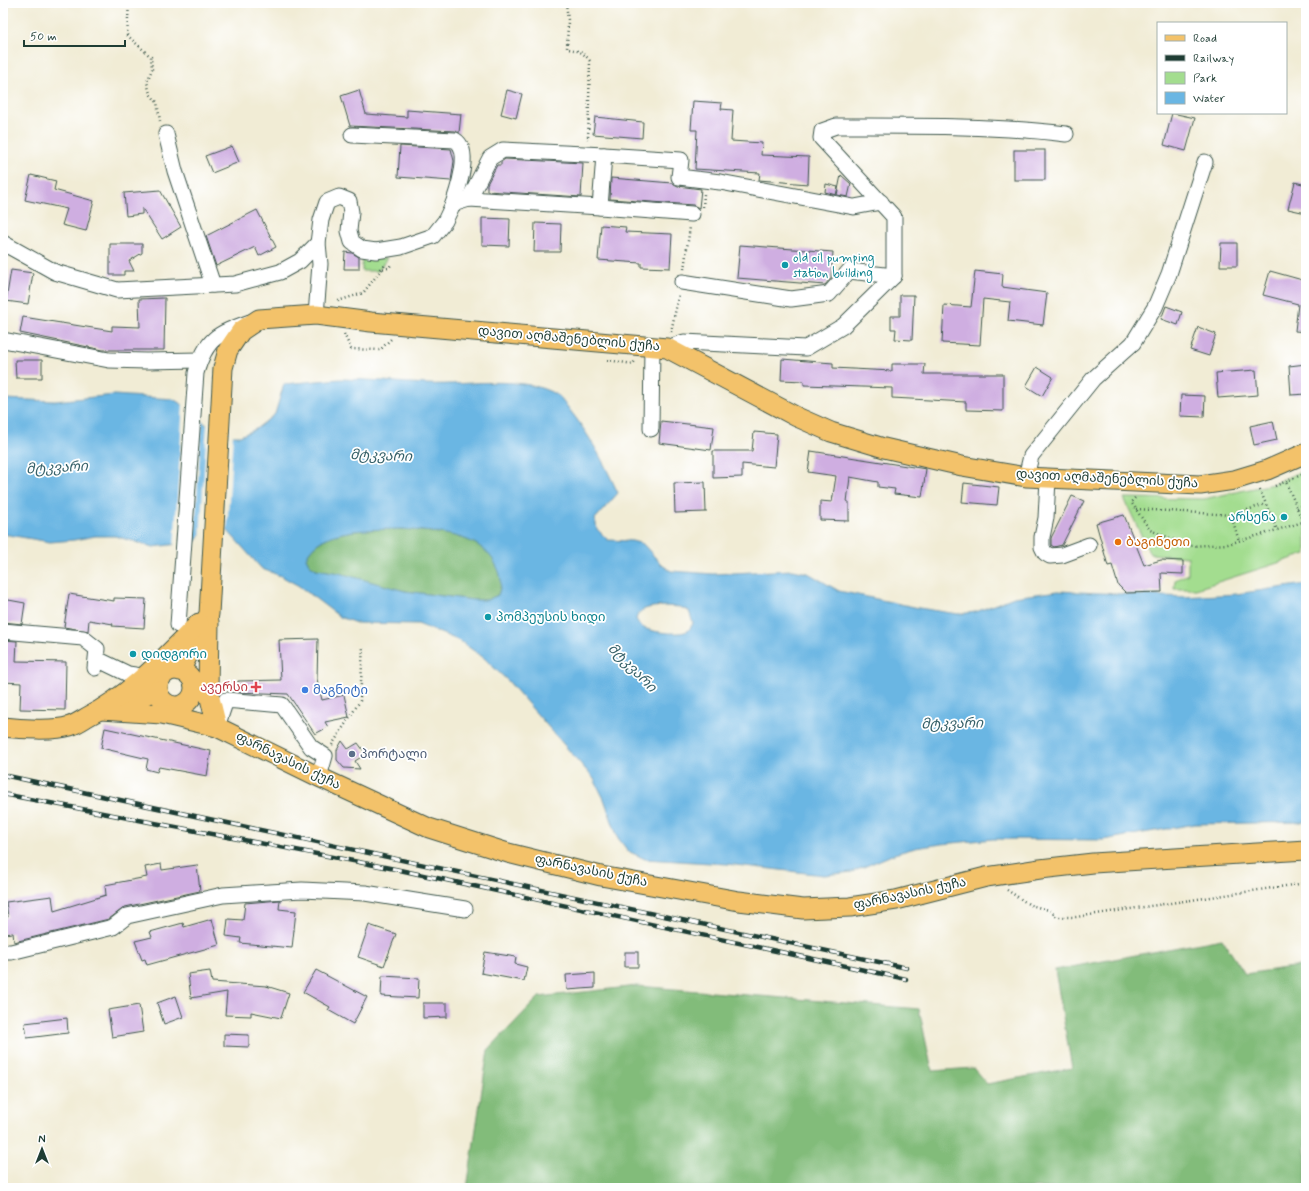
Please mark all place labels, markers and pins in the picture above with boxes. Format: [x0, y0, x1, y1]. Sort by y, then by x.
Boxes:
place label: old oil pumping station building [793, 250, 875, 283]
marker: old oil pumping station building [780, 260, 790, 270]
place label: არსენა [1228, 509, 1276, 526]
marker: არსენა [1279, 512, 1289, 522]
place label: ბაგინეთი [1126, 534, 1190, 551]
marker: ბაგინეთი [1113, 537, 1123, 547]
place label: პომპეუსის ხიდი [496, 609, 605, 626]
marker: პომპეუსის ხიდი [483, 612, 493, 622]
place label: დიდგორი [141, 646, 207, 663]
marker: დიდგორი [128, 649, 138, 659]
place label: ავერსი [200, 679, 248, 696]
marker: ავერსი [251, 682, 261, 692]
place label: მაგნიტი [313, 682, 368, 699]
marker: მაგნიტი [300, 685, 310, 695]
place label: პორტალი [360, 746, 427, 763]
marker: პორტალი [347, 749, 357, 759]

